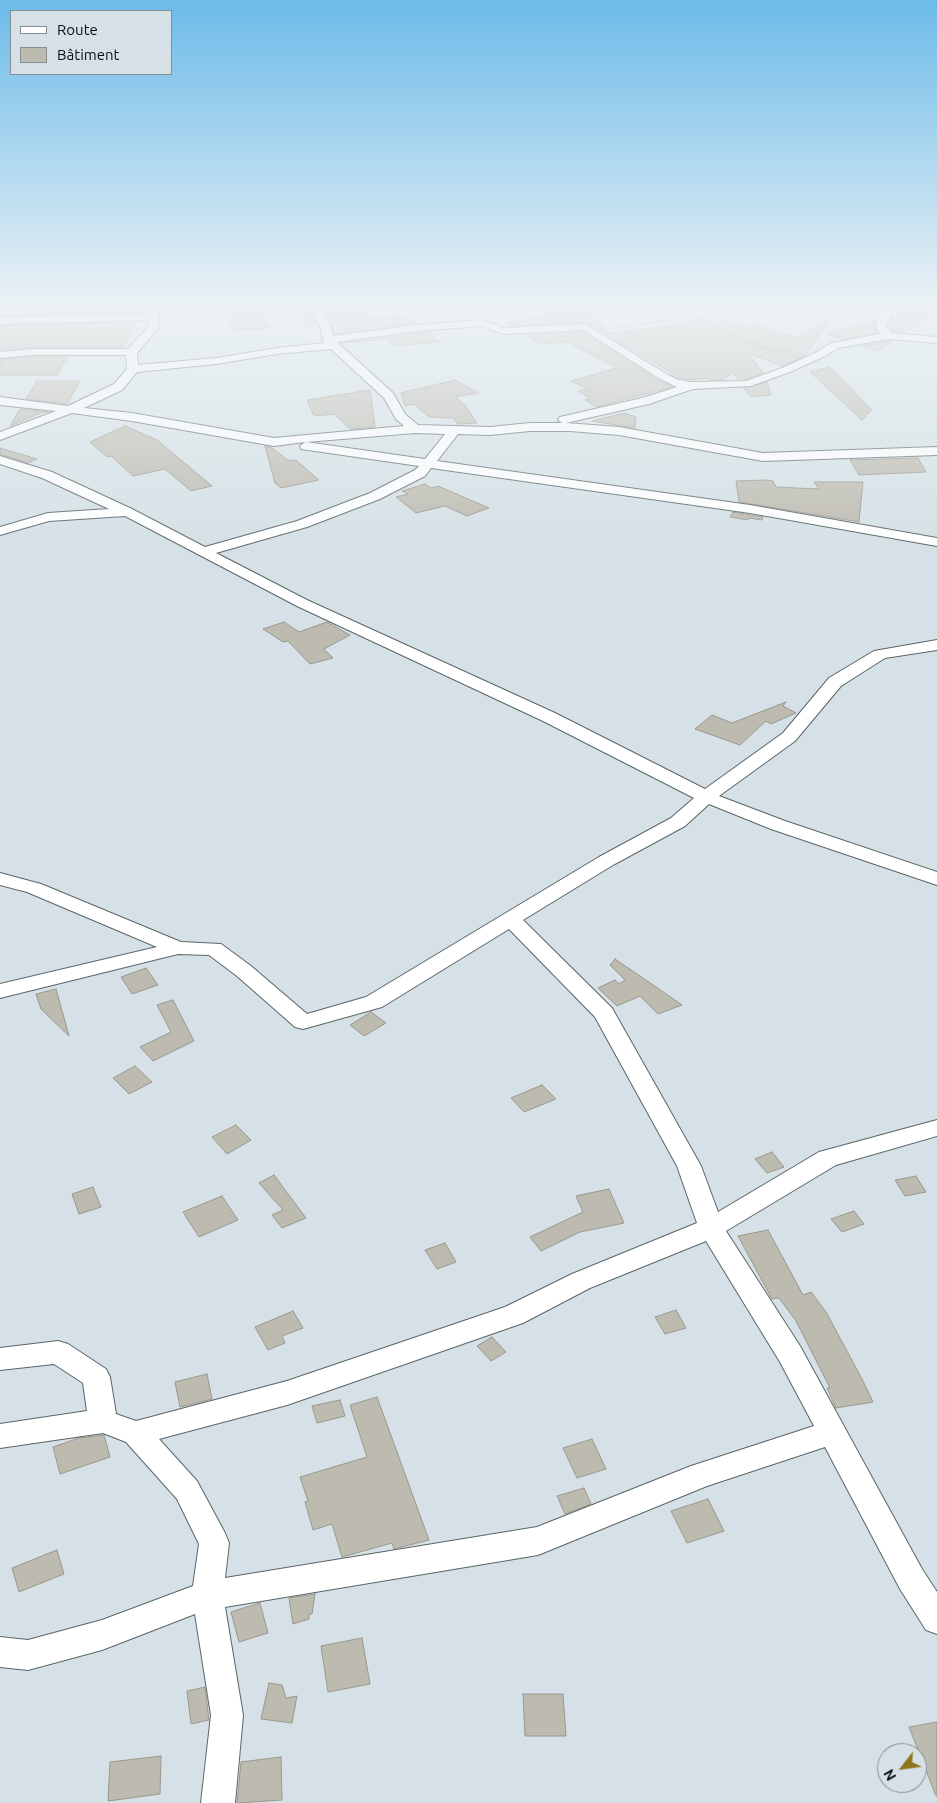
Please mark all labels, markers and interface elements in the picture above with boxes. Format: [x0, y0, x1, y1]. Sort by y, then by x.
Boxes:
legend [10, 10, 172, 75]
text: Route [57, 21, 98, 38]
text: Bâtiment [57, 46, 119, 63]
north arrow [877, 1743, 927, 1793]
text: N [880, 1766, 899, 1784]

